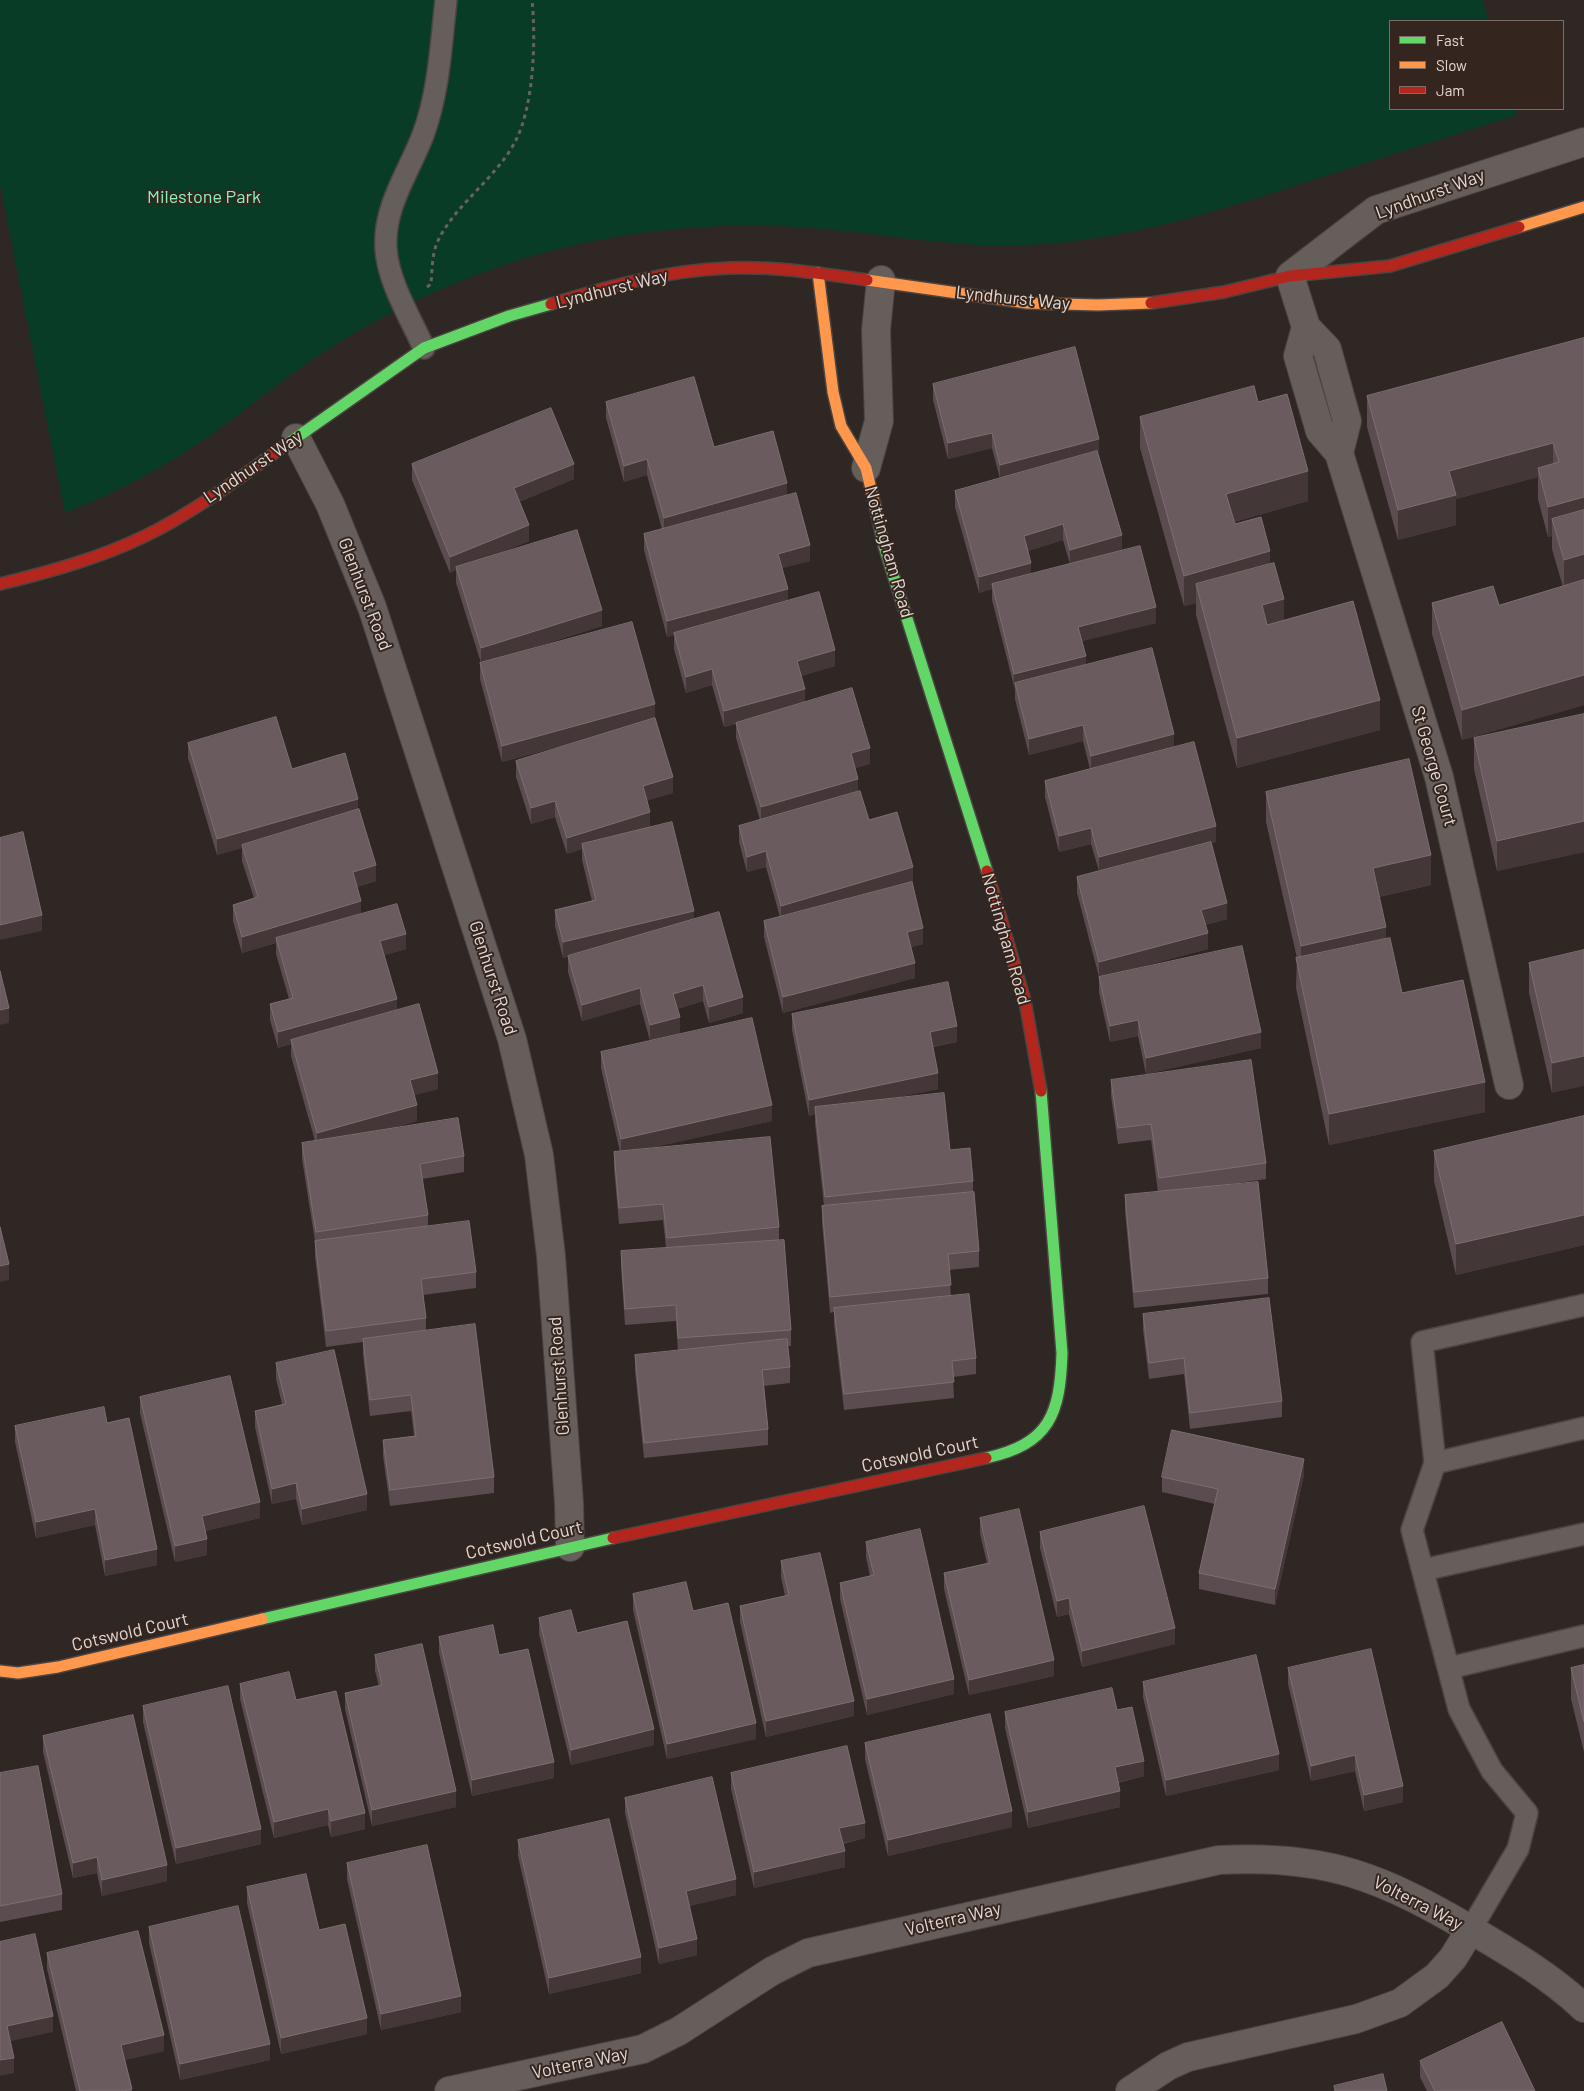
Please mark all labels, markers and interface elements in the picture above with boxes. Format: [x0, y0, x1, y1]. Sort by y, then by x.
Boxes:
legend [1389, 20, 1564, 110]
text: Fast [1436, 31, 1464, 49]
text: Slow [1436, 56, 1467, 74]
text: Jam [1436, 81, 1465, 99]
street label: Lyndhurst Way [1372, 164, 1488, 224]
park label: Milestone Park [147, 186, 261, 208]
street label: Lyndhurst Way [554, 265, 670, 313]
street label: Lyndhurst Way [955, 281, 1071, 315]
street label: Lyndhurst Way [199, 426, 307, 508]
street label: Nottingham Road [860, 484, 918, 620]
street label: Glenhurst Road [334, 535, 396, 653]
street label: St George Court [1407, 703, 1461, 829]
street label: Nottingham Road [977, 871, 1035, 1007]
street label: Glenhurst Road [464, 918, 522, 1038]
street label: Glenhurst Road [544, 1316, 574, 1436]
street label: Cotswold Court [860, 1431, 980, 1477]
street label: Cotswold Court [464, 1516, 584, 1564]
street label: Cotswold Court [70, 1608, 190, 1656]
street label: Volterra Way [1370, 1871, 1466, 1935]
street label: Volterra Way [903, 1897, 1003, 1941]
street label: Volterra Way [530, 2042, 630, 2084]

